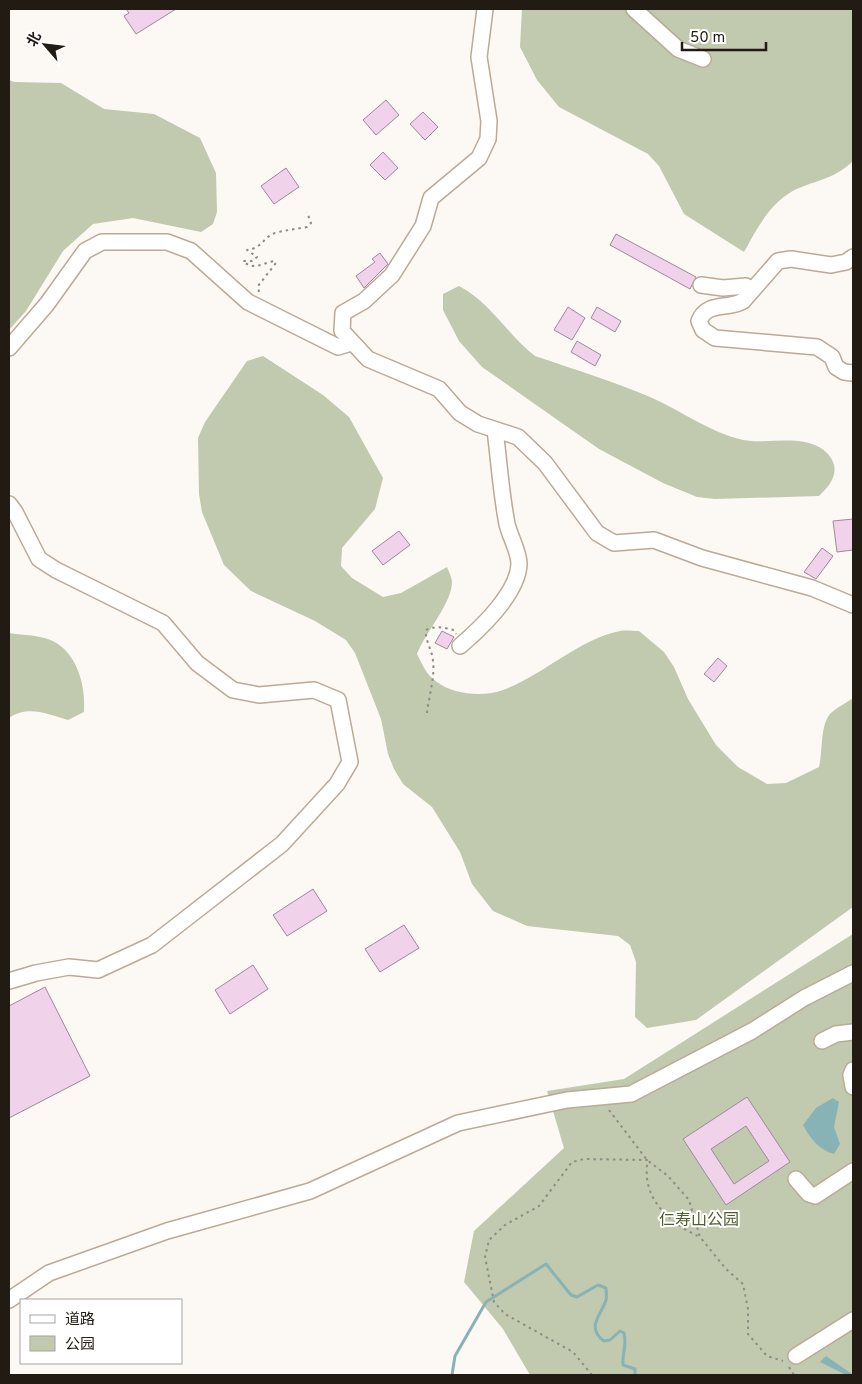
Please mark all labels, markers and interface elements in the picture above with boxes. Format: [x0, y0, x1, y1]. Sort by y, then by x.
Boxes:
north arrow [20, 20, 70, 70]
scale bar [682, 20, 766, 52]
text: 北 [24, 29, 46, 50]
text: 50 m [690, 29, 725, 48]
park label: 仁寿山公园 [659, 1211, 739, 1231]
legend [20, 1299, 182, 1364]
text: 道路 [65, 1311, 95, 1330]
text: 公园 [65, 1336, 95, 1355]

